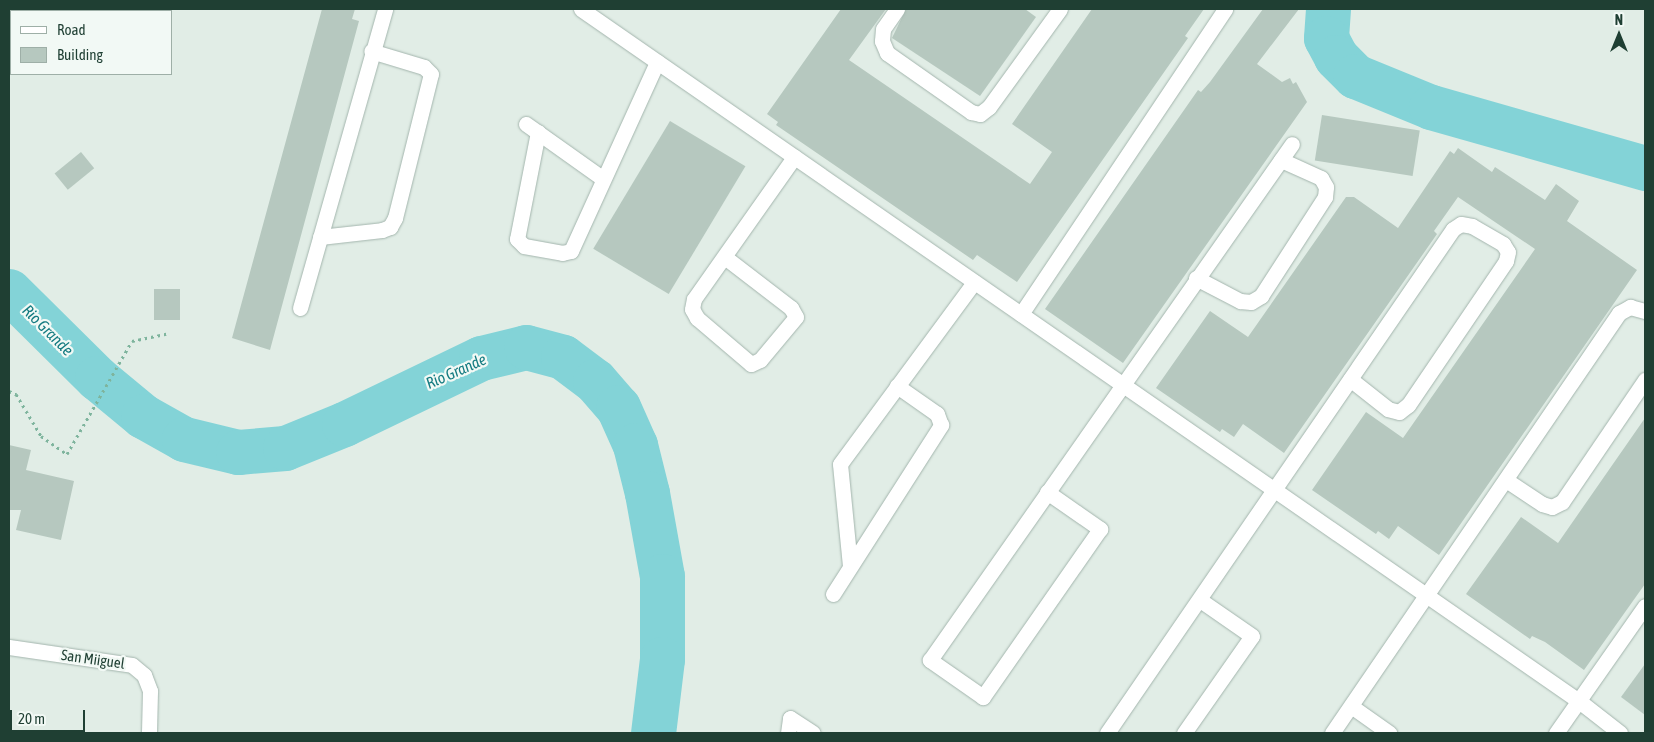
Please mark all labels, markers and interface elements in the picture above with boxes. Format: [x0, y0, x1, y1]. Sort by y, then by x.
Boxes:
legend [10, 10, 172, 75]
north arrow [1594, 10, 1644, 60]
text: N [1615, 12, 1623, 28]
text: Road [57, 21, 86, 38]
text: Building [57, 46, 103, 63]
water label: Rio Grande [19, 301, 77, 359]
water label: Rio Grande [423, 349, 489, 393]
street label: San Miiguel [60, 646, 126, 672]
scale bar [12, 700, 88, 732]
text: 20 m [18, 710, 45, 727]

